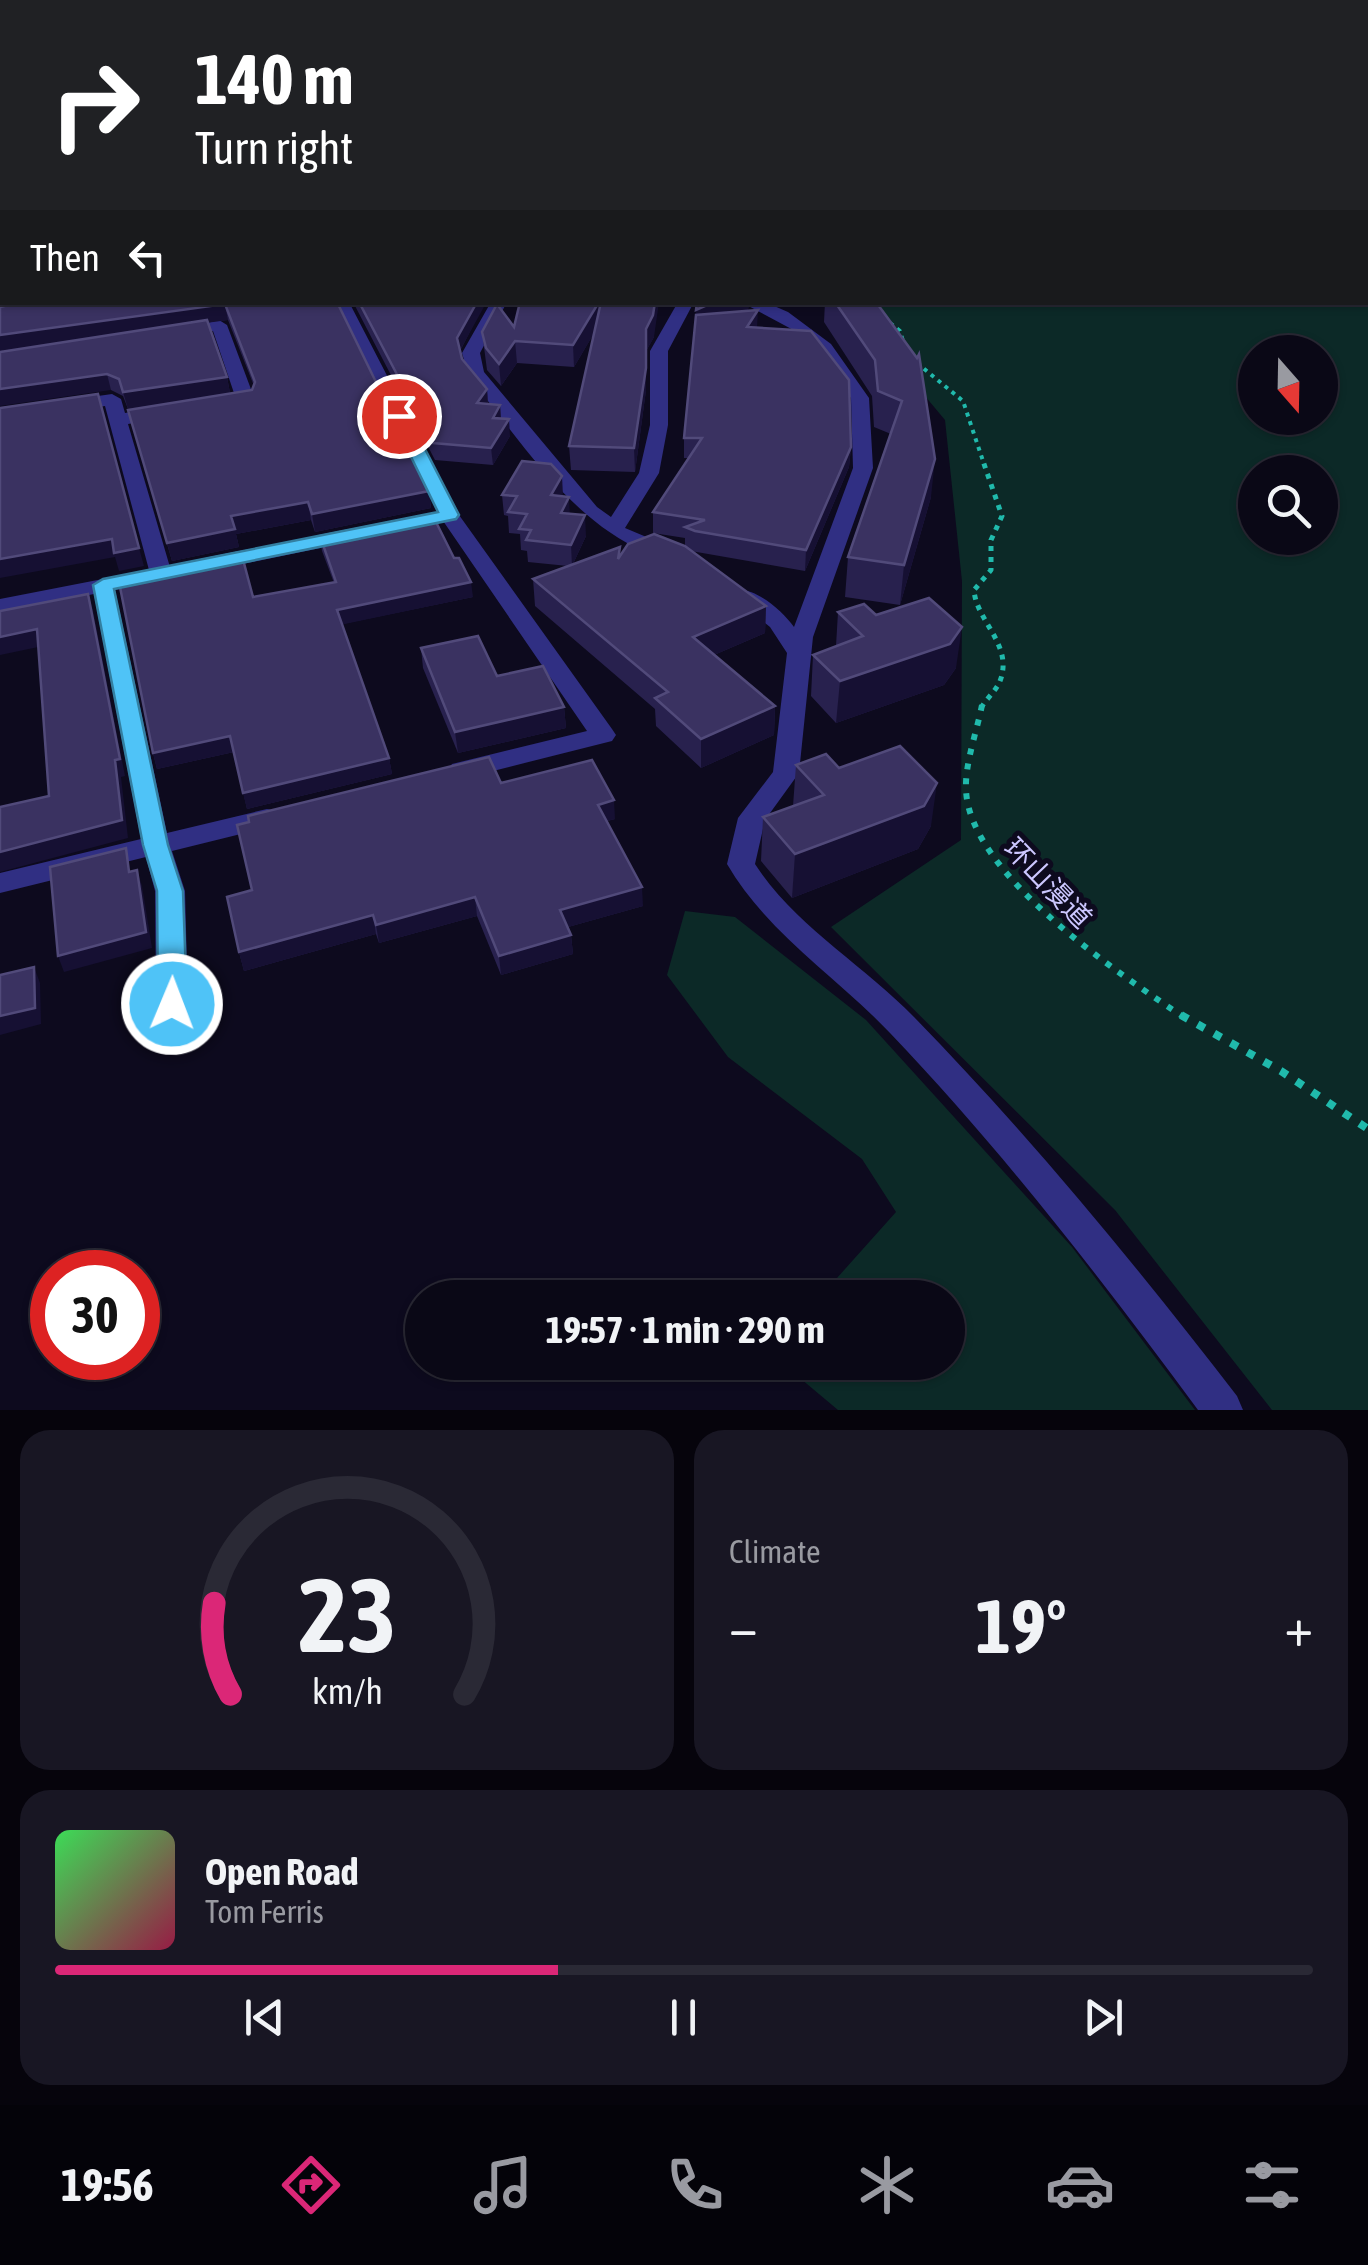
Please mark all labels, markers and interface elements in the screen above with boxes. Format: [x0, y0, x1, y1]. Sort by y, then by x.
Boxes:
text: 140 m [195, 39, 354, 119]
icon: right [30, 40, 160, 170]
text: Turn right [195, 122, 353, 174]
icon: left [120, 230, 175, 285]
text: Then [30, 236, 100, 279]
north arrow [1238, 335, 1338, 435]
map controls [1238, 335, 1338, 555]
pin [357, 374, 442, 459]
icon: arrive [372, 389, 427, 444]
button: search [1238, 455, 1338, 555]
street label: 环山漫道 [998, 832, 1098, 934]
position arrow [120, 952, 224, 1056]
speed limit sign: 30 [30, 1250, 160, 1380]
text: 19:57 · 1 min · 290 m [545, 1308, 825, 1351]
text: Climate [729, 1533, 821, 1570]
text: 23 [298, 1555, 396, 1674]
text: 19° [975, 1583, 1067, 1669]
text: − [729, 1595, 758, 1658]
text: + [1284, 1595, 1313, 1658]
text: km/h [312, 1671, 382, 1712]
text: Open Road [205, 1850, 359, 1893]
text: Tom Ferris [205, 1893, 324, 1930]
icon: previous [237, 1990, 292, 2045]
icon: pause [656, 1990, 711, 2045]
icon: next [1076, 1990, 1131, 2045]
icon: directions [276, 2150, 346, 2220]
icon: music [468, 2150, 538, 2220]
icon: phone [660, 2150, 730, 2220]
icon: climate [852, 2150, 922, 2220]
icon: car [1045, 2150, 1115, 2220]
icon: filters [1237, 2150, 1307, 2220]
text: 19:56 [61, 2159, 154, 2211]

